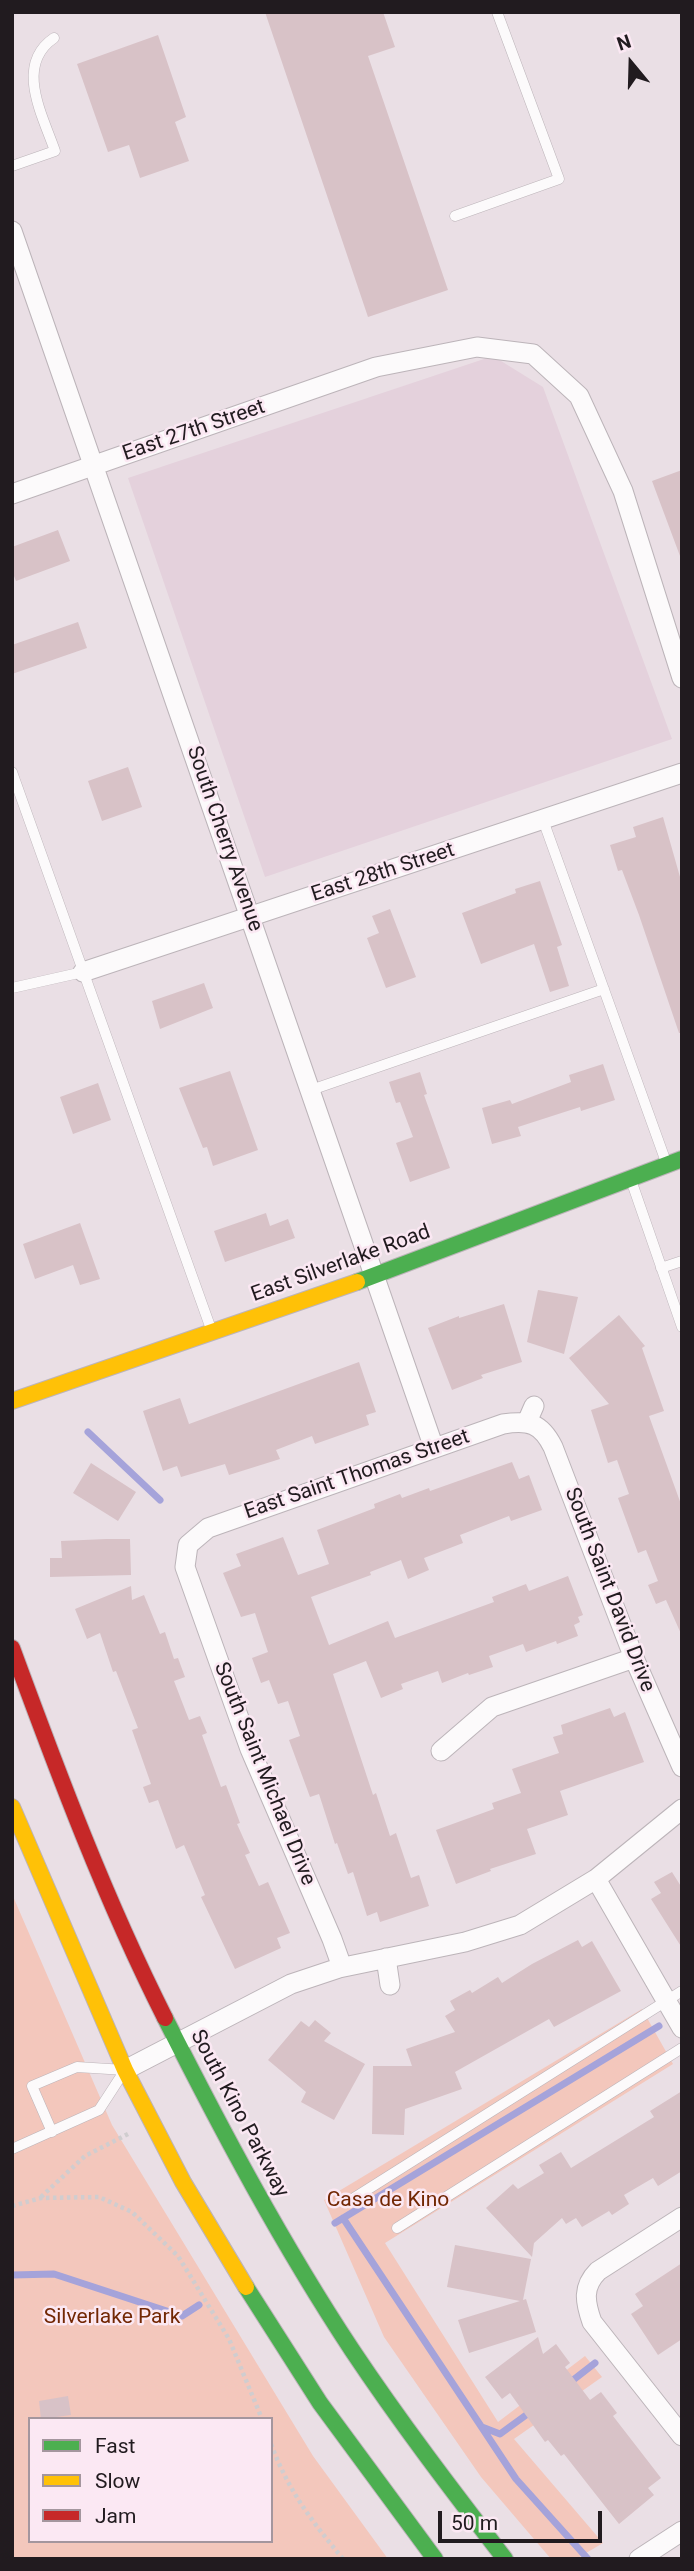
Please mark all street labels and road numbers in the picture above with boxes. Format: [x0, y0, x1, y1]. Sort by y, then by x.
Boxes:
street label: East 27th Street [119, 395, 269, 467]
street label: South Cherry Avenue [180, 743, 268, 935]
street label: East 28th Street [308, 838, 458, 908]
street label: East Silverlake Road [248, 1220, 434, 1308]
street label: East Saint Thomas Street [241, 1425, 473, 1525]
street label: South Saint David Drive [558, 1484, 660, 1696]
street label: South Saint Michael Drive [208, 1659, 320, 1889]
street label: South Kino Parkway [184, 2026, 294, 2202]

